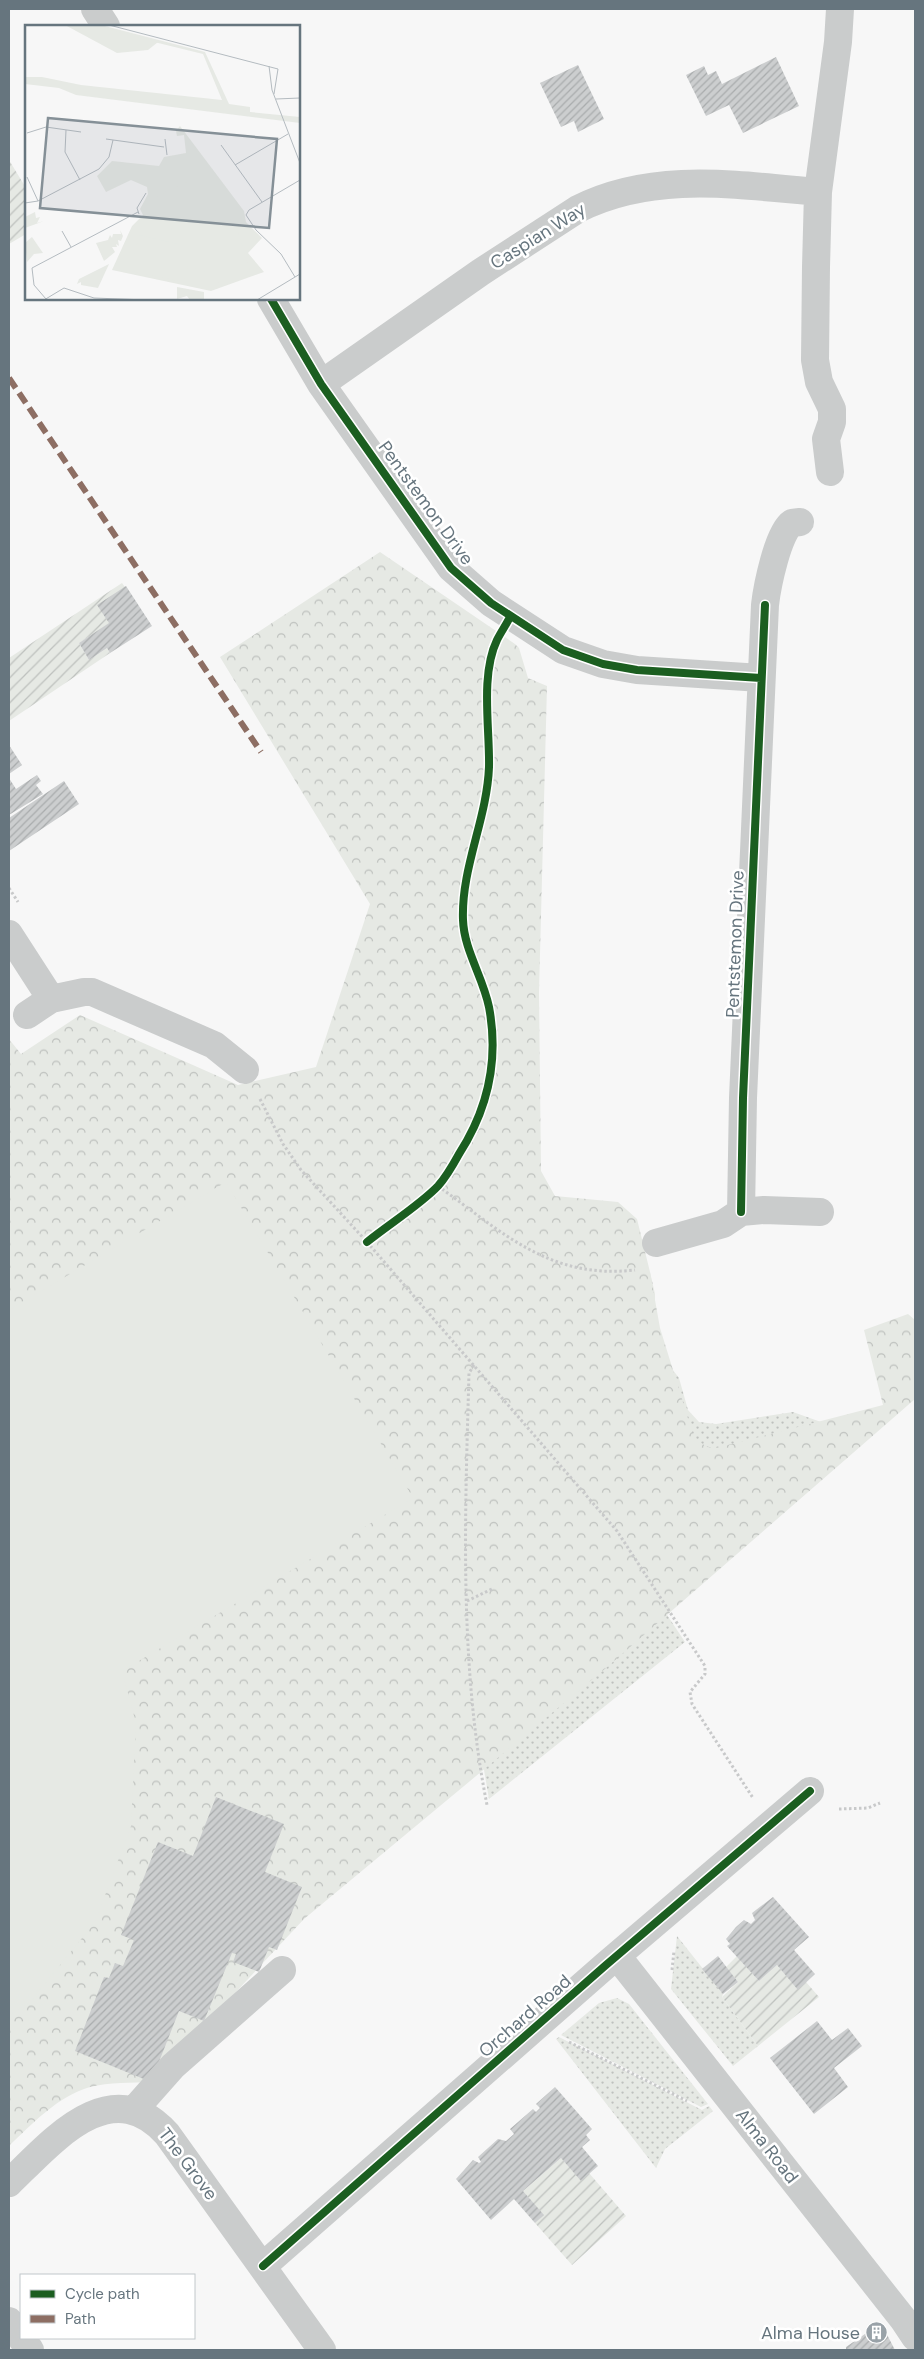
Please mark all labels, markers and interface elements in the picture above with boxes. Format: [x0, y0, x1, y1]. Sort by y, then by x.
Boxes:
inset map [25, 25, 300, 300]
street label: Caspian Way [486, 197, 590, 275]
street label: Pentstemon Drive [373, 436, 479, 570]
street label: Pentstemon Drive [720, 870, 750, 1018]
street label: Orchard Road [474, 1969, 576, 2063]
street label: Alma Road [730, 2104, 804, 2188]
street label: The Grove [153, 2123, 223, 2205]
legend [20, 2274, 195, 2339]
text: Cycle path [65, 2284, 140, 2304]
text: Path [65, 2309, 96, 2329]
place label: Alma House [761, 2321, 860, 2345]
building icon: Alma House [864, 2321, 888, 2345]

